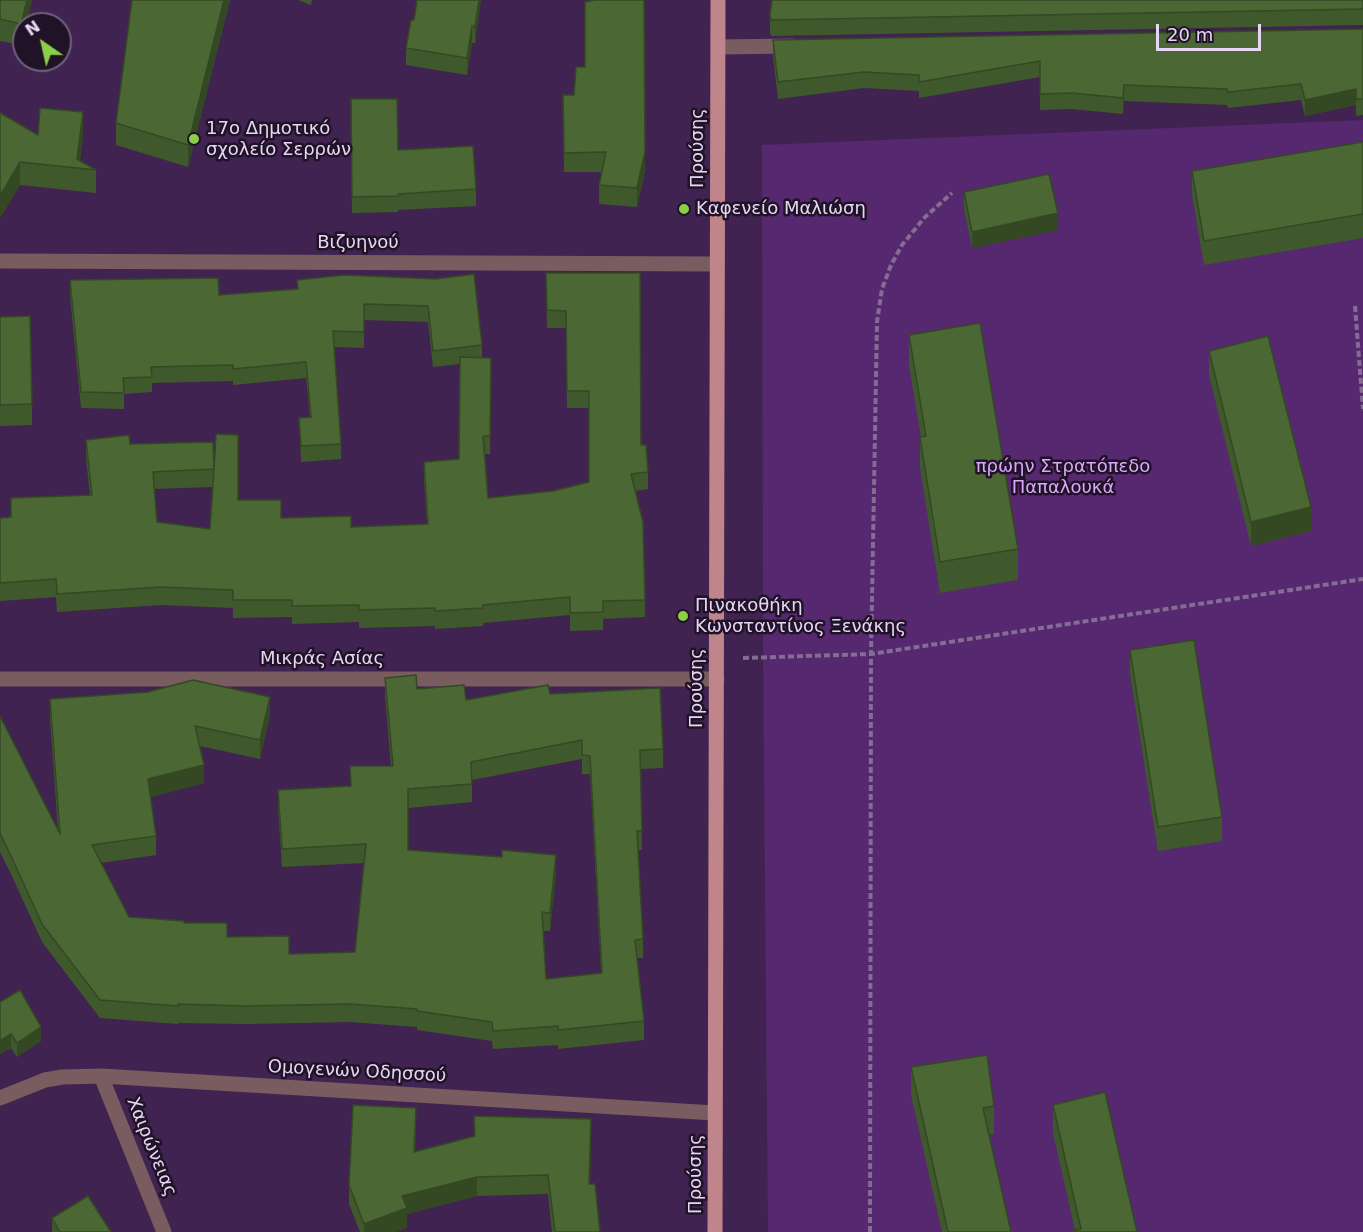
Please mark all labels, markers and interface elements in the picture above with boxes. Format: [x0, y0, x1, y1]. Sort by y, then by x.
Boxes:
north arrow [12, 12, 72, 72]
scale bar [1159, 12, 1264, 50]
text: N [22, 17, 44, 40]
text: 20 m [1167, 24, 1213, 45]
street label: Προύσης [687, 108, 709, 188]
place label: 17ο Δημοτικό σχολείο Σερρών [206, 118, 351, 160]
marker: 17ο Δημοτικό σχολείο Σερρών [187, 132, 201, 146]
place label: Καφενείο Μαλιώση [696, 198, 866, 220]
marker: Καφενείο Μαλιώση [677, 202, 691, 216]
street label: Βιζυηνού [317, 232, 399, 254]
park label: πρώην Στρατόπεδο Παπαλουκά [976, 456, 1150, 498]
place label: Πινακοθήκη Κωνσταντίνος Ξενάκης [695, 595, 906, 638]
marker: Πινακοθήκη Κωνσταντίνος Ξενάκης [676, 609, 690, 623]
street label: Μικράς Ασίας [260, 648, 384, 670]
street label: Προύσης [686, 648, 708, 728]
street label: Ομογενών Οδησσού [267, 1057, 447, 1087]
street label: Χαιρώνειας [121, 1094, 181, 1200]
street label: Προύσης [685, 1134, 707, 1214]

